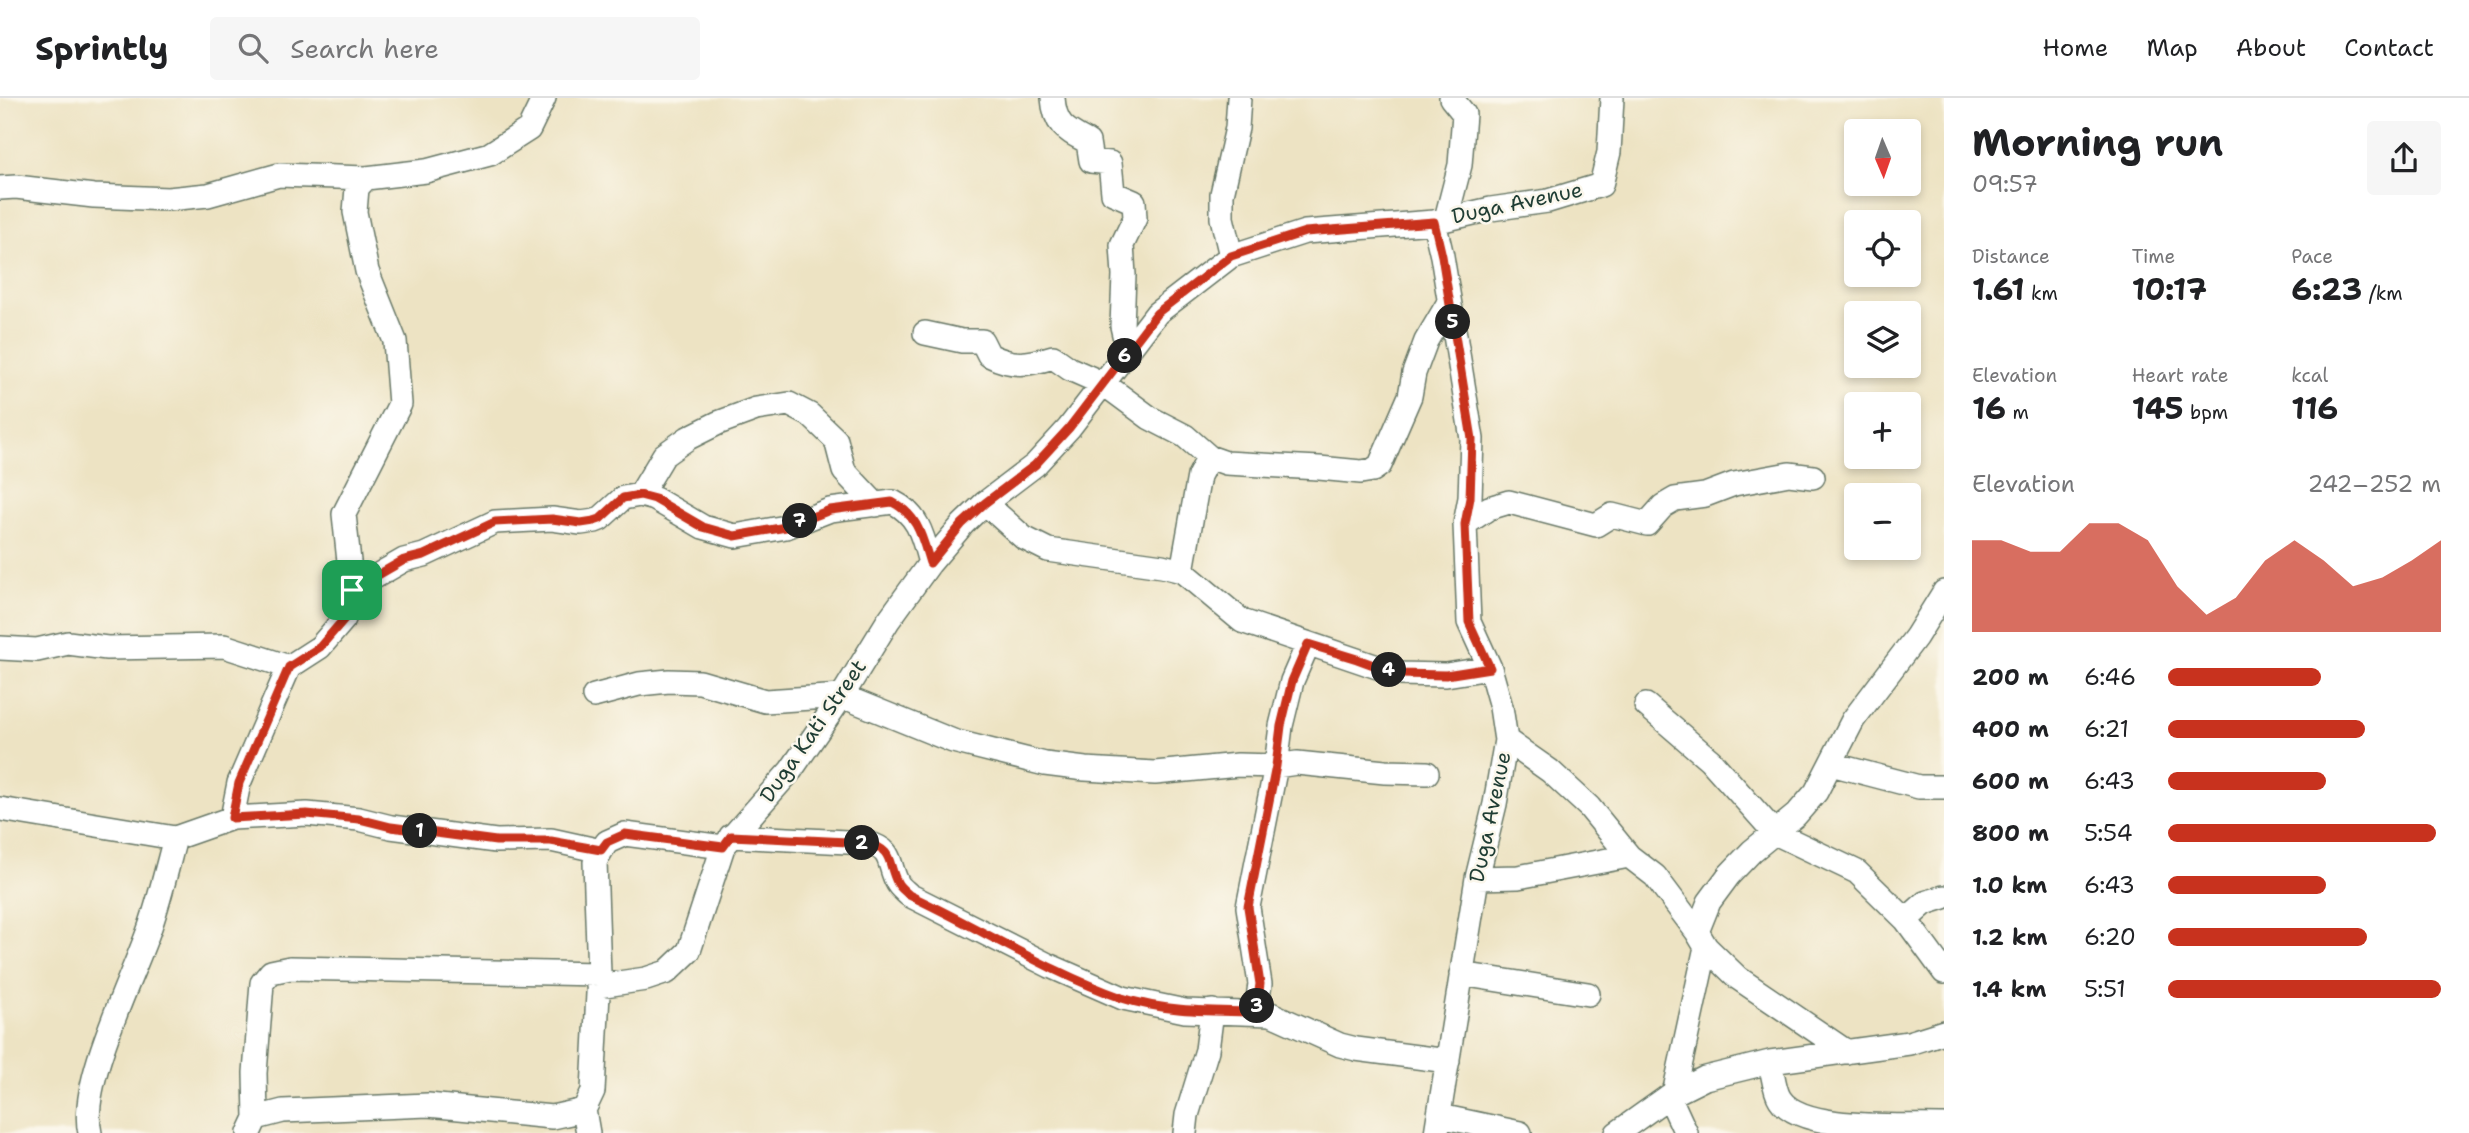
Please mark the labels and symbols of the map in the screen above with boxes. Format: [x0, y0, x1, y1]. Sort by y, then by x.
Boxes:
north arrow [1844, 119, 1922, 196]
street label: Duga Avenue [1449, 175, 1585, 231]
pin: 5 [1436, 304, 1470, 340]
pin: 6 [1108, 338, 1142, 374]
pin: 7 [782, 504, 818, 538]
pin [322, 560, 382, 620]
pin: 4 [1372, 652, 1406, 688]
street label: Duga Kati Street [753, 654, 873, 808]
street label: Duga Avenue [1462, 749, 1518, 885]
pin: 1 [402, 814, 438, 848]
pin: 2 [844, 826, 880, 860]
pin: 3 [1240, 988, 1274, 1024]

